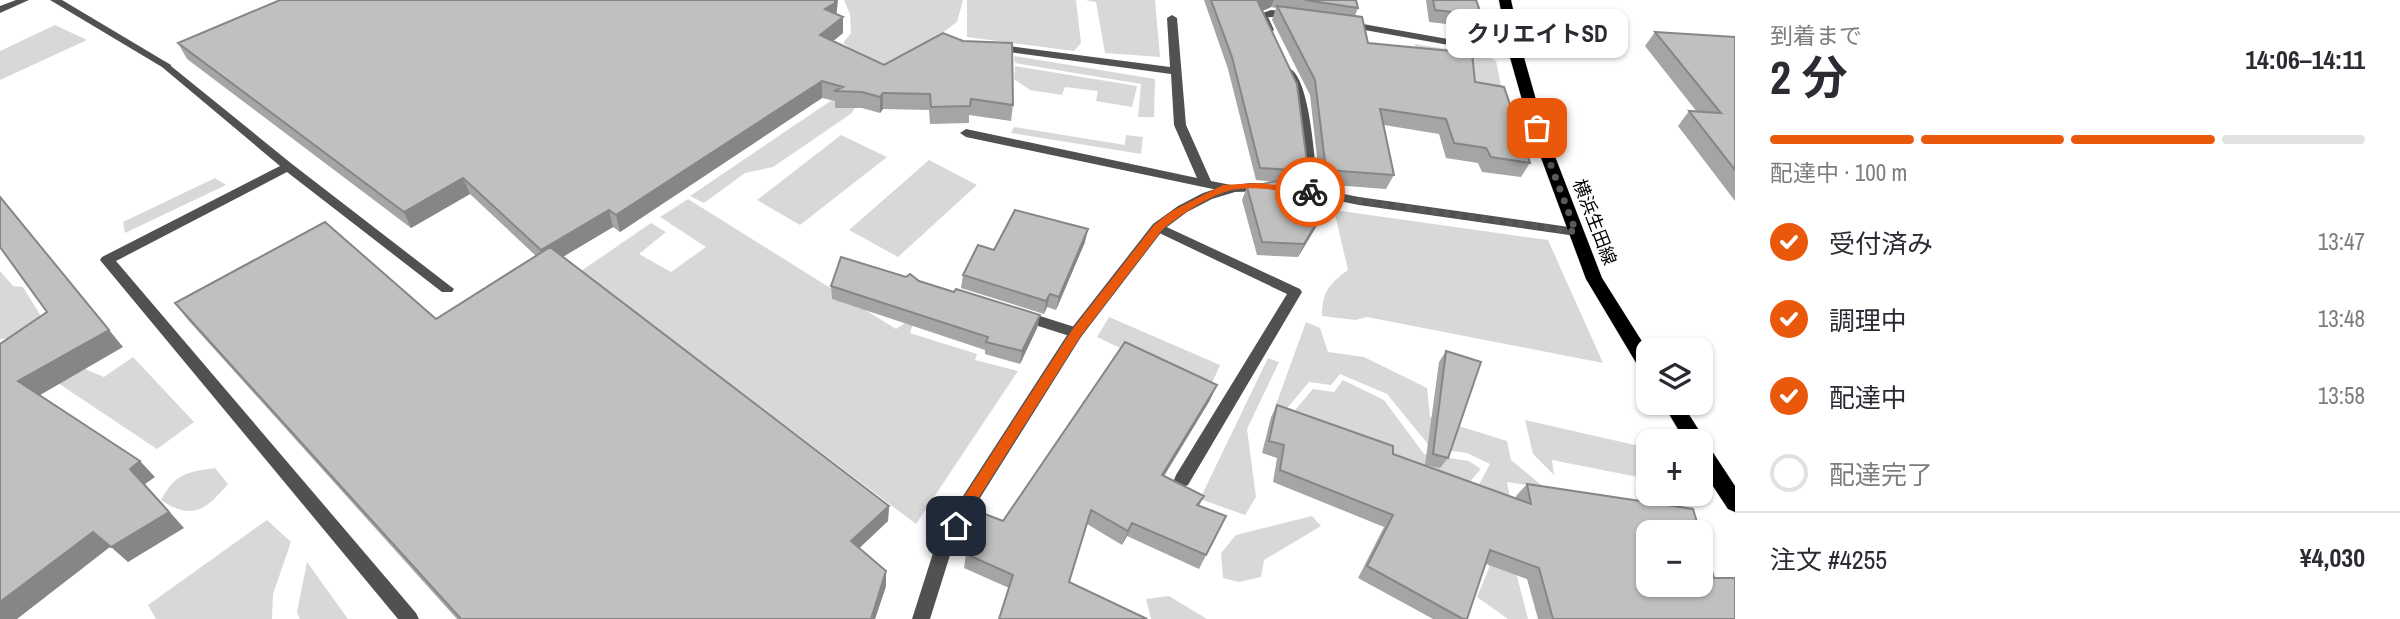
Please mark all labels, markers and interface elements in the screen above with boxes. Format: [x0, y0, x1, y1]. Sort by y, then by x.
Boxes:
callout: クリエイトSD [1446, 9, 1628, 58]
text: クリエイトSD [1466, 18, 1608, 49]
text: 到着まで [1770, 20, 1862, 51]
text: 14:06–14:11 [2245, 42, 2365, 77]
text: 2 分 [1770, 46, 1847, 108]
pin [1507, 98, 1567, 158]
icon: bag [1518, 109, 1556, 147]
courier [1275, 157, 1345, 227]
text: 配達中 · 100 m [1770, 157, 1907, 188]
icon: bike [1291, 173, 1329, 211]
street label: 横浜生田線 [1567, 176, 1623, 268]
icon: check [1770, 223, 1808, 261]
text: 受付済み [1829, 226, 1933, 261]
text: 13:47 [2318, 226, 2365, 257]
icon: check [1770, 300, 1808, 338]
text: 調理中 [1829, 303, 1907, 338]
text: 13:48 [2318, 303, 2365, 334]
map controls [1636, 338, 1713, 597]
button: layers [1636, 338, 1713, 415]
icon: check [1770, 377, 1808, 415]
text: 配達中 [1829, 380, 1907, 415]
text: 13:58 [2318, 380, 2365, 411]
button: + [1636, 429, 1713, 506]
text: 配達完了 [1829, 457, 1933, 492]
pin [926, 496, 986, 556]
icon: home [937, 507, 975, 545]
button: − [1636, 520, 1713, 597]
text: ¥4,030 [2300, 540, 2365, 575]
text: 注文 #4255 [1770, 542, 1887, 577]

